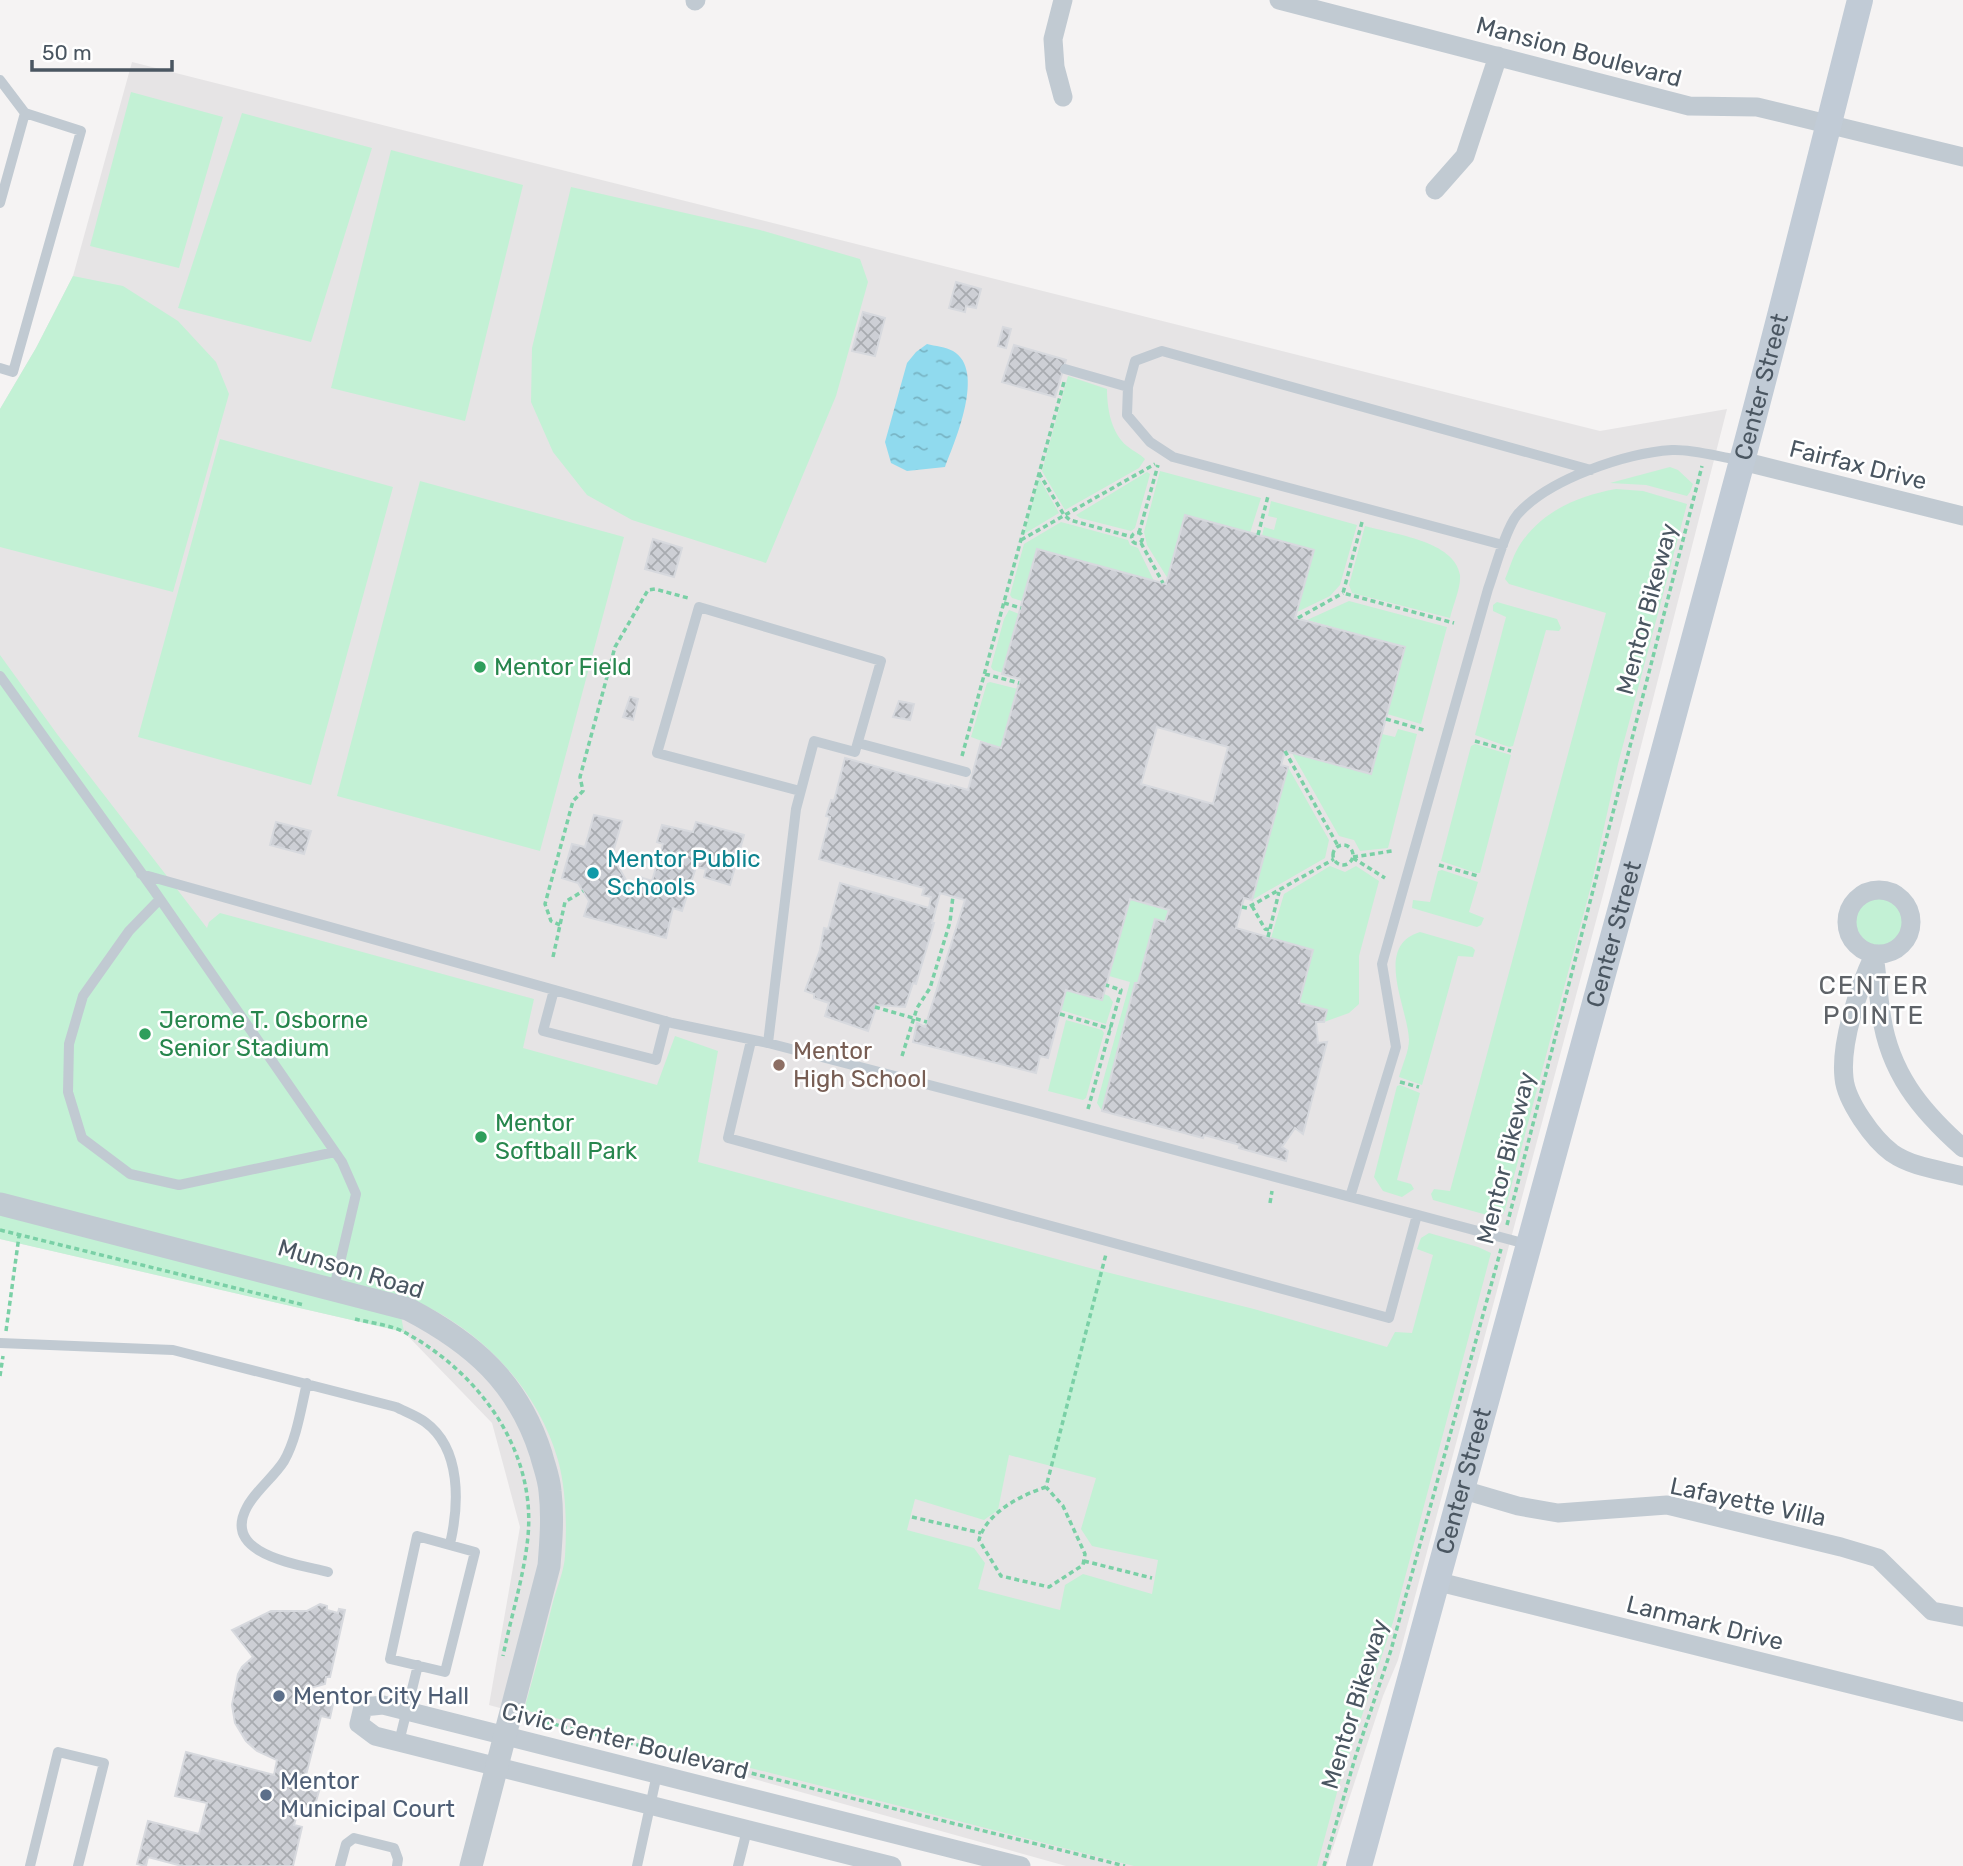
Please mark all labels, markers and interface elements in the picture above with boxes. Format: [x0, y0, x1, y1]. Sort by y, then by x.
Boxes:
street label: Mansion Boulevard [1473, 11, 1685, 93]
scale bar [32, 28, 172, 72]
text: 50 m [42, 40, 92, 65]
street label: Center Street [1729, 310, 1794, 463]
street label: Fairfax Drive [1787, 434, 1929, 496]
street label: Mentor Bikeway [1611, 520, 1683, 698]
place label: Mentor Field [494, 653, 632, 681]
marker: Mentor Field [472, 659, 488, 675]
place label: Mentor Public Schools [607, 845, 761, 901]
street label: Center Street [1580, 858, 1647, 1011]
marker: Mentor Public Schools [585, 865, 601, 881]
district label: CENTER POINTE [1819, 970, 1929, 1031]
place label: Jerome T. Osborne Senior Stadium [159, 1006, 368, 1062]
marker: Jerome T. Osborne Senior Stadium [137, 1026, 153, 1042]
place label: Mentor High School [793, 1037, 927, 1093]
marker: Mentor High School [771, 1057, 787, 1073]
street label: Mentor Bikeway [1471, 1069, 1541, 1247]
place label: Mentor Softball Park [495, 1109, 638, 1165]
marker: Mentor Softball Park [473, 1129, 489, 1145]
street label: Munson Road [275, 1233, 427, 1305]
street label: Center Street [1430, 1405, 1497, 1557]
street label: Lafayette Villa [1667, 1472, 1829, 1532]
street label: Lanmark Drive [1624, 1590, 1786, 1656]
street label: Mentor Bikeway [1316, 1616, 1394, 1792]
place label: Mentor City Hall [293, 1682, 469, 1710]
marker: Mentor City Hall [271, 1688, 287, 1704]
street label: Civic Center Boulevard [499, 1697, 751, 1785]
place label: Mentor Municipal Court [280, 1767, 455, 1823]
marker: Mentor Municipal Court [258, 1787, 274, 1803]

